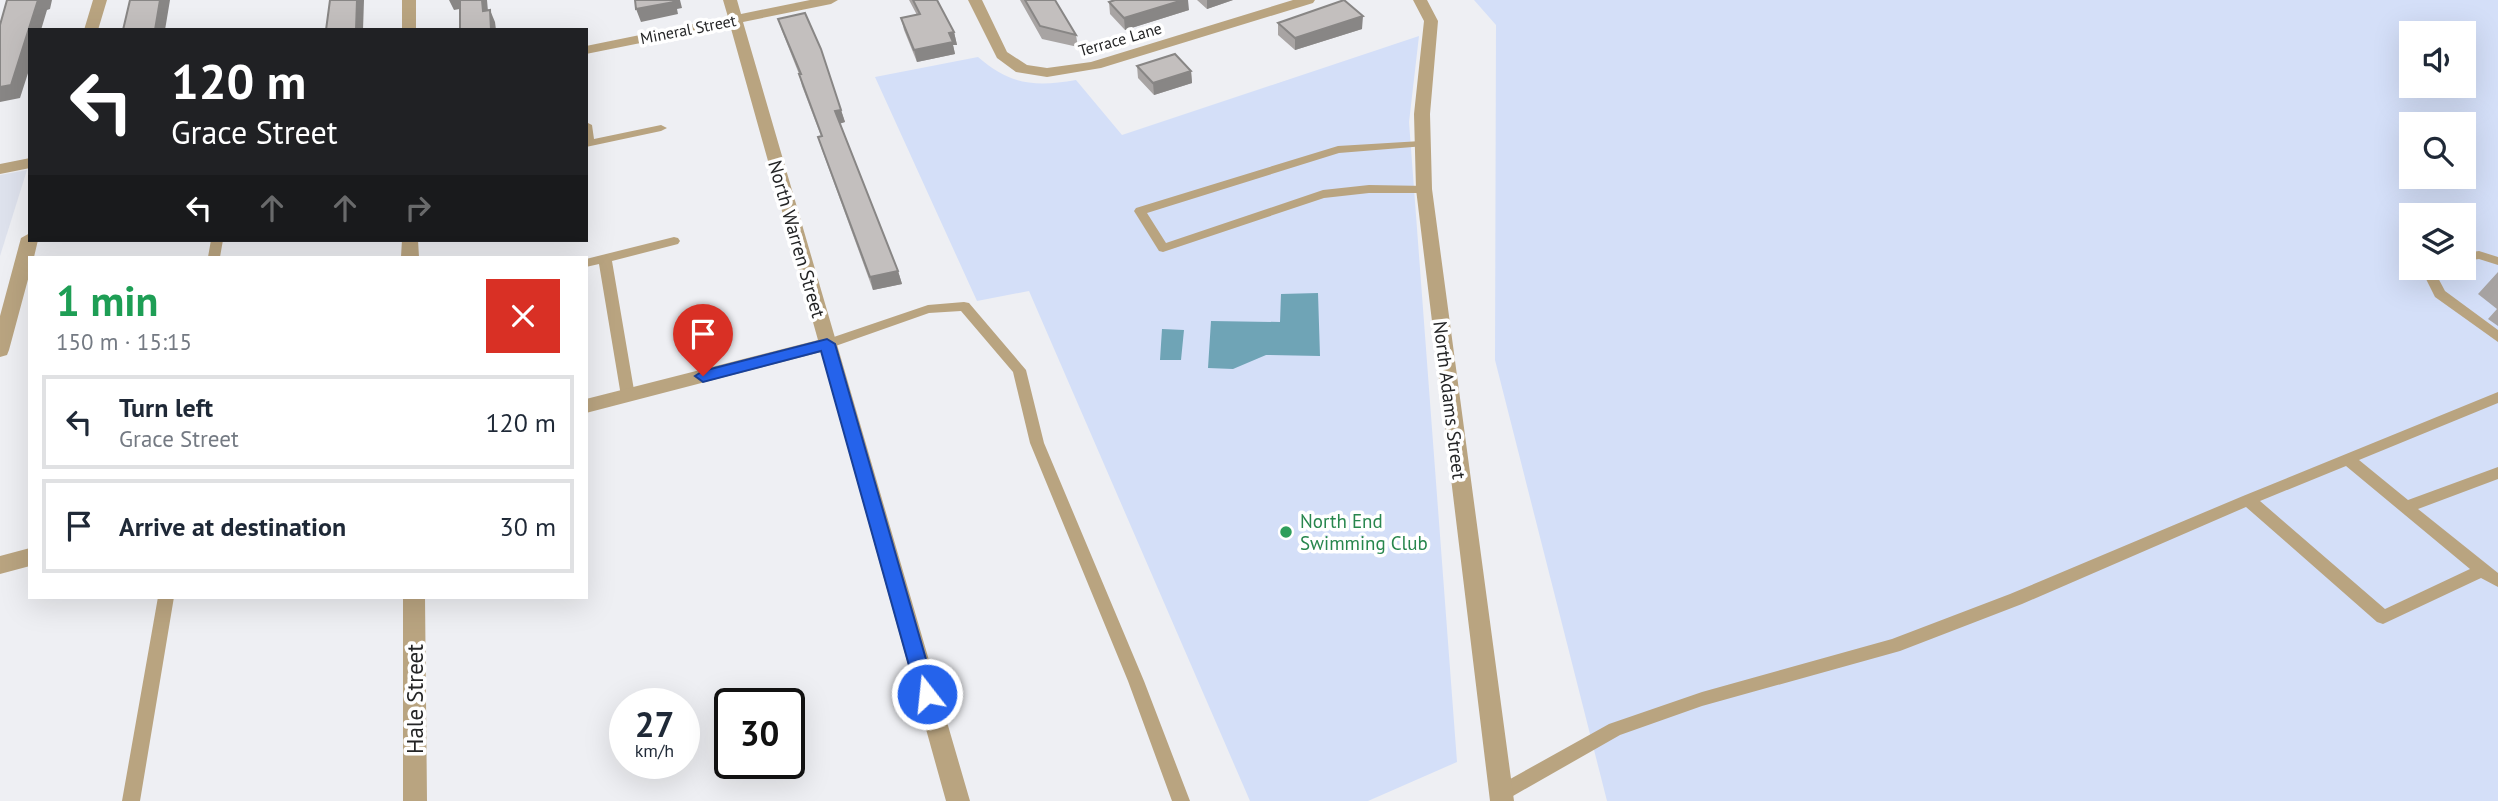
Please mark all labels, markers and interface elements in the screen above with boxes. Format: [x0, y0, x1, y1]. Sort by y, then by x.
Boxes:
street label: Mineral Street [638, 10, 738, 48]
street label: Terrace Lane [1076, 18, 1164, 60]
map controls [2399, 21, 2476, 280]
button: sound [2399, 21, 2476, 98]
text: 120 m [171, 49, 306, 113]
icon: left [56, 56, 147, 147]
text: Grace Street [171, 111, 338, 153]
button: search [2399, 112, 2476, 189]
street label: North Warren Street [763, 158, 831, 321]
icon: left [180, 189, 218, 227]
icon: ahead [253, 189, 291, 227]
icon: ahead [326, 189, 364, 227]
icon: right [399, 189, 437, 227]
button: layers [2399, 203, 2476, 280]
text: 1 min [56, 273, 158, 328]
button: close [486, 279, 560, 353]
pin [673, 304, 733, 376]
icon: arrive [684, 315, 722, 353]
street label: North Adams Street [1428, 320, 1472, 481]
text: 150 m · 15:15 [56, 327, 192, 356]
text: Turn left [119, 391, 213, 424]
icon: left [60, 403, 98, 441]
text: 120 m [485, 406, 556, 439]
text: Grace Street [119, 424, 239, 453]
icon: arrive [60, 507, 98, 545]
place label: North End Swimming Club [1300, 509, 1428, 555]
text: Arrive at destination [119, 510, 346, 543]
text: 30 m [500, 510, 556, 543]
marker: North End Swimming Club [1278, 524, 1294, 540]
street label: Hale Street [400, 644, 429, 754]
position arrow [890, 657, 964, 731]
speed limit sign: 30 [714, 688, 805, 779]
text: 27 [635, 701, 674, 747]
text: km/h [635, 739, 674, 762]

